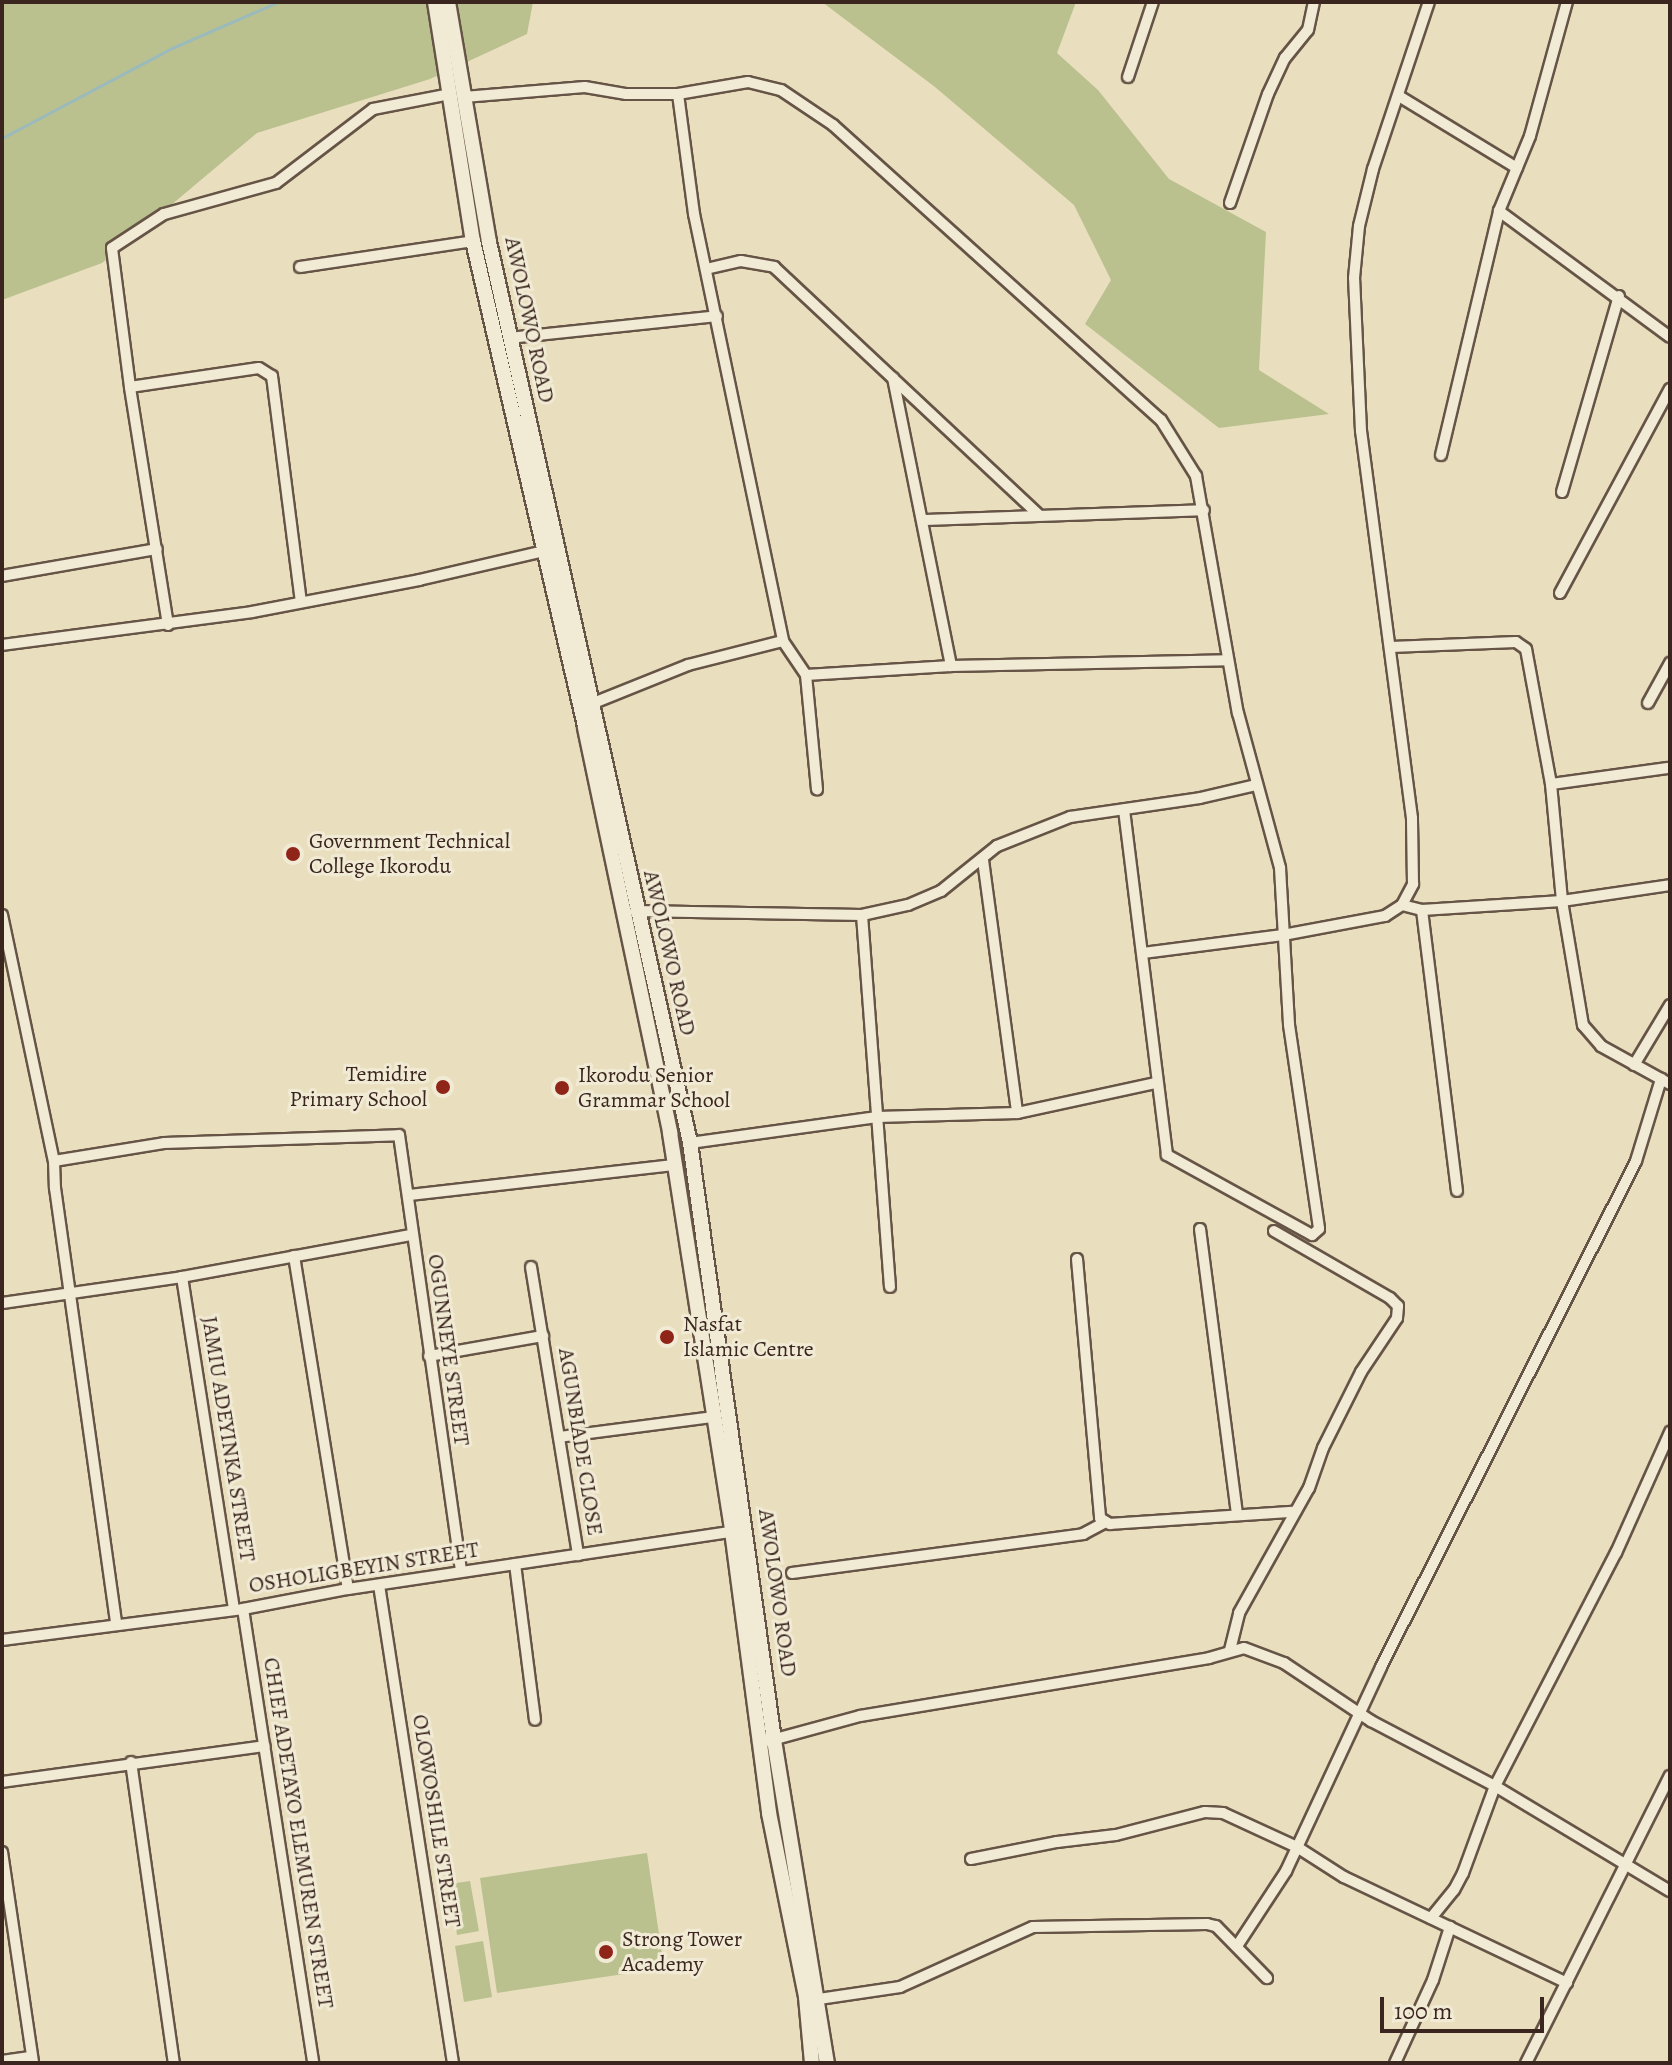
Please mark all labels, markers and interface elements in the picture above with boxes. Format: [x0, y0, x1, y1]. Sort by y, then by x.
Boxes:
street label: AWOLOWO ROAD [499, 235, 559, 405]
place label: Government Technical College Ikorodu [309, 828, 510, 880]
marker: Government Technical College Ikorodu [284, 845, 302, 863]
street label: AWOLOWO ROAD [637, 868, 701, 1038]
place label: Temidire Primary School [289, 1061, 427, 1112]
place label: Ikorodu Senior Grammar School [578, 1062, 730, 1114]
marker: Temidire Primary School [434, 1078, 452, 1096]
marker: Ikorodu Senior Grammar School [553, 1079, 571, 1097]
street label: OGUNNEYE STREET [421, 1253, 475, 1447]
place label: Nasfat Islamic Centre [683, 1311, 814, 1362]
street label: JAMIU ADEYINKA STREET [196, 1315, 260, 1563]
marker: Nasfat Islamic Centre [658, 1328, 676, 1346]
street label: AGUNBIADE CLOSE [552, 1346, 608, 1538]
street label: AWOLOWO ROAD [752, 1508, 802, 1678]
street label: OSHOLIGBEYIN STREET [247, 1537, 481, 1599]
street label: CHIEF ADETAYO ELEMUREN STREET [257, 1656, 339, 2010]
street label: OLOWOSHILE STREET [406, 1713, 466, 1929]
place label: Strong Tower Academy [622, 1926, 742, 1978]
marker: Strong Tower Academy [597, 1943, 615, 1961]
scale bar [1384, 1981, 1548, 2031]
text: 100 m [1394, 1995, 1453, 2027]

